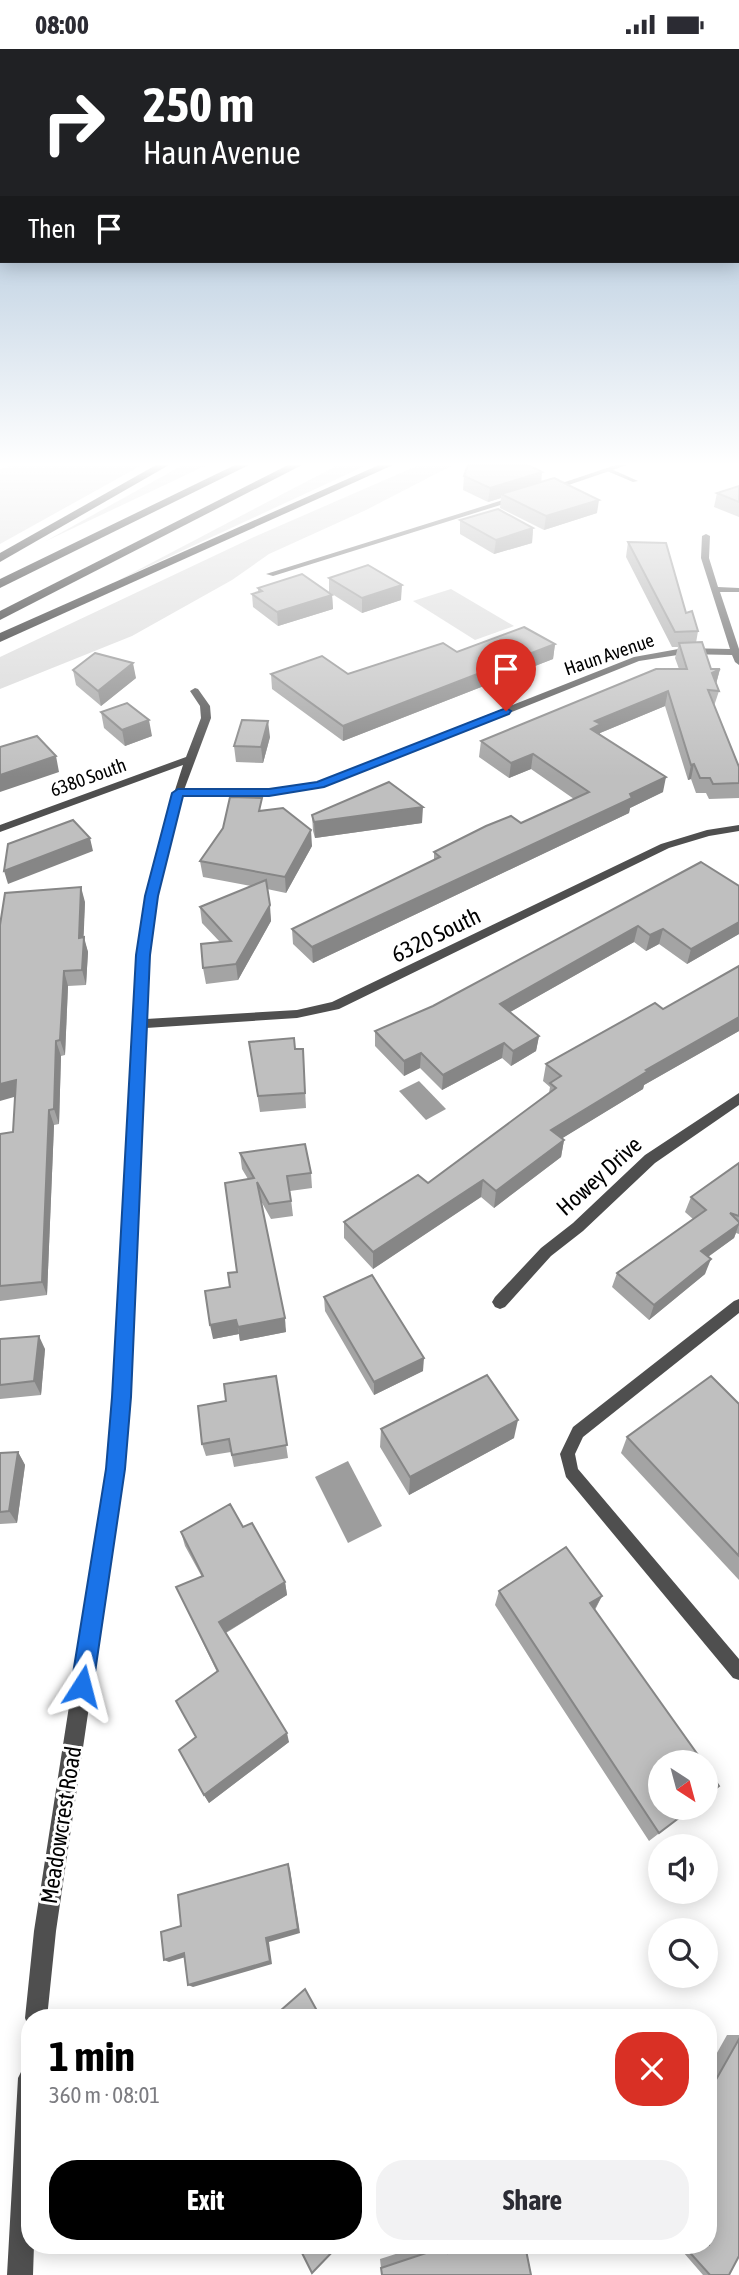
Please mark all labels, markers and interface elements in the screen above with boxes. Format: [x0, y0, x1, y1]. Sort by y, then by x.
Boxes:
text: 08:00 [35, 10, 89, 40]
text: 250 m [143, 76, 254, 132]
icon: right [28, 77, 119, 168]
text: Haun Avenue [143, 134, 300, 171]
icon: arrive [90, 210, 128, 248]
text: Then [28, 214, 76, 244]
street label: Haun Avenue [561, 628, 657, 680]
pin [476, 639, 536, 711]
icon: arrive [487, 650, 525, 688]
street label: 6380 South [47, 753, 129, 801]
street label: 6320 South [387, 902, 485, 968]
street label: Howey Drive [551, 1131, 647, 1221]
position arrow [45, 1649, 119, 1723]
street label: Meadowcrest Road [36, 1744, 86, 1906]
north arrow [648, 1750, 718, 1820]
map controls [648, 1750, 718, 1988]
button: sound [648, 1834, 718, 1904]
button: search [648, 1918, 718, 1988]
text: 1 min [49, 2032, 135, 2080]
button: close [615, 2032, 689, 2106]
text: 360 m · 08:01 [49, 2082, 160, 2108]
button: Exit [49, 2160, 362, 2240]
button: Share [376, 2160, 689, 2240]

